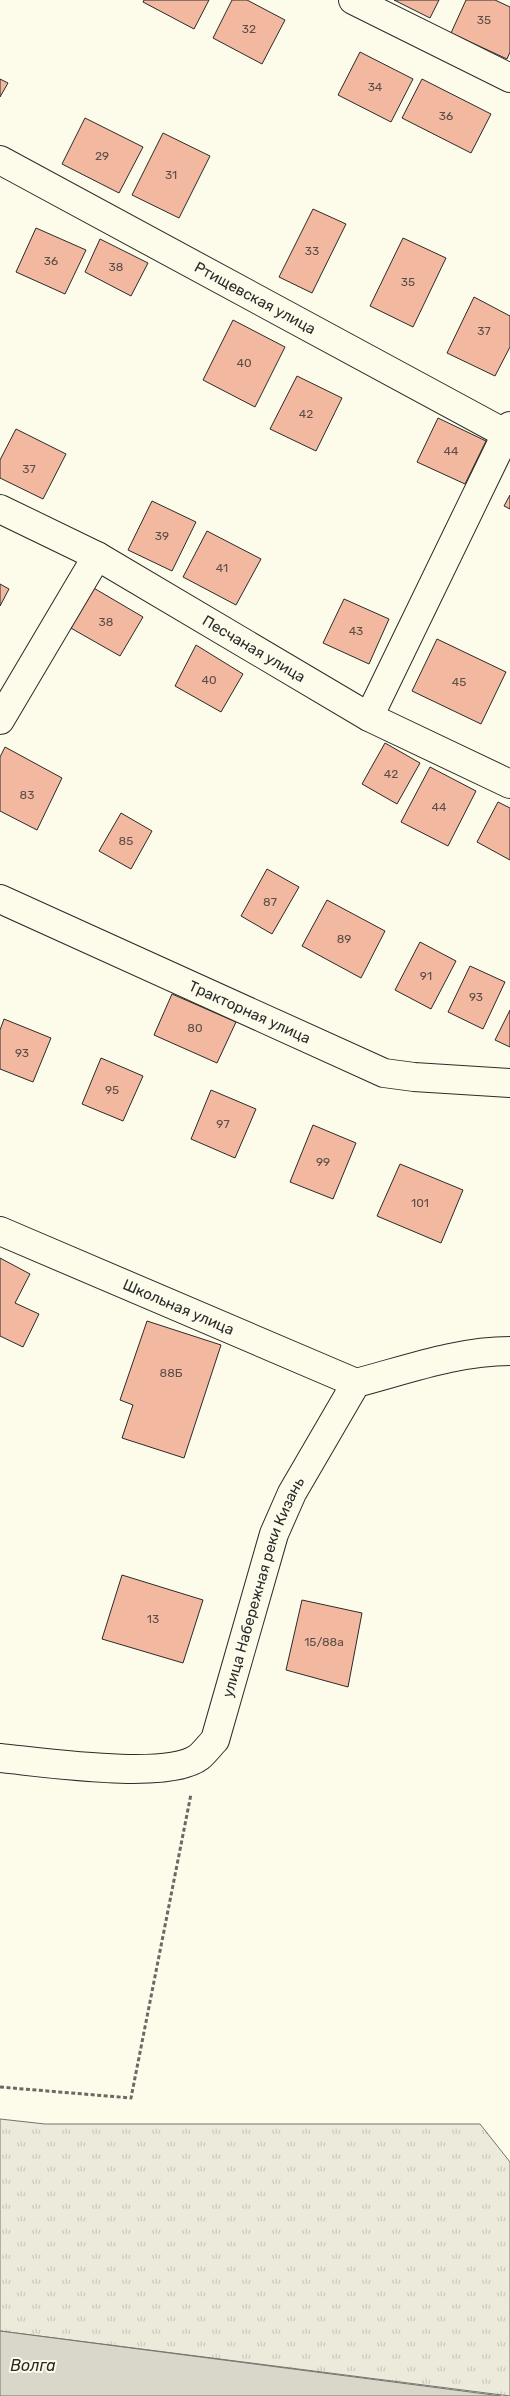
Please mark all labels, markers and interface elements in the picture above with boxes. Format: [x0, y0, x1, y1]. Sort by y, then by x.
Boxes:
house number: 35 [477, 13, 491, 27]
house number: 32 [242, 22, 256, 36]
house number: 34 [368, 80, 383, 94]
house number: 36 [439, 109, 453, 123]
house number: 29 [95, 149, 109, 163]
house number: 31 [165, 168, 177, 182]
house number: 33 [305, 244, 319, 258]
house number: 36 [44, 254, 58, 268]
street label: Ртищевская улица [191, 258, 319, 338]
house number: 38 [109, 260, 123, 274]
house number: 35 [401, 275, 415, 289]
house number: 37 [477, 324, 491, 338]
house number: 40 [236, 356, 252, 370]
house number: 42 [299, 407, 313, 421]
house number: 44 [444, 444, 459, 458]
house number: 37 [22, 462, 36, 476]
house number: 39 [155, 529, 169, 543]
house number: 41 [216, 561, 228, 575]
street label: Песчаная улица [199, 611, 308, 686]
house number: 38 [99, 615, 113, 629]
house number: 43 [349, 624, 363, 638]
house number: 40 [201, 673, 217, 687]
house number: 45 [452, 675, 466, 689]
house number: 42 [384, 767, 398, 781]
house number: 83 [20, 788, 34, 802]
house number: 44 [432, 800, 447, 814]
house number: 85 [119, 834, 133, 848]
house number: 87 [263, 895, 277, 909]
house number: 89 [337, 932, 351, 946]
house number: 91 [420, 969, 432, 983]
street label: Тракторная улица [186, 977, 313, 1047]
house number: 93 [469, 990, 483, 1004]
house number: 80 [187, 1021, 203, 1035]
house number: 93 [15, 1046, 29, 1060]
house number: 95 [105, 1083, 119, 1097]
house number: 97 [216, 1117, 230, 1131]
house number: 99 [316, 1155, 330, 1169]
house number: 101 [411, 1196, 429, 1210]
street label: Школьная улица [120, 1275, 237, 1339]
house number: 88Б [160, 1366, 183, 1380]
street label: улица Набережная реки Кизань [219, 1474, 308, 1700]
house number: 13 [147, 1612, 159, 1626]
house number: 15/88а [304, 1635, 344, 1649]
water label: Волга [10, 2356, 56, 2375]

